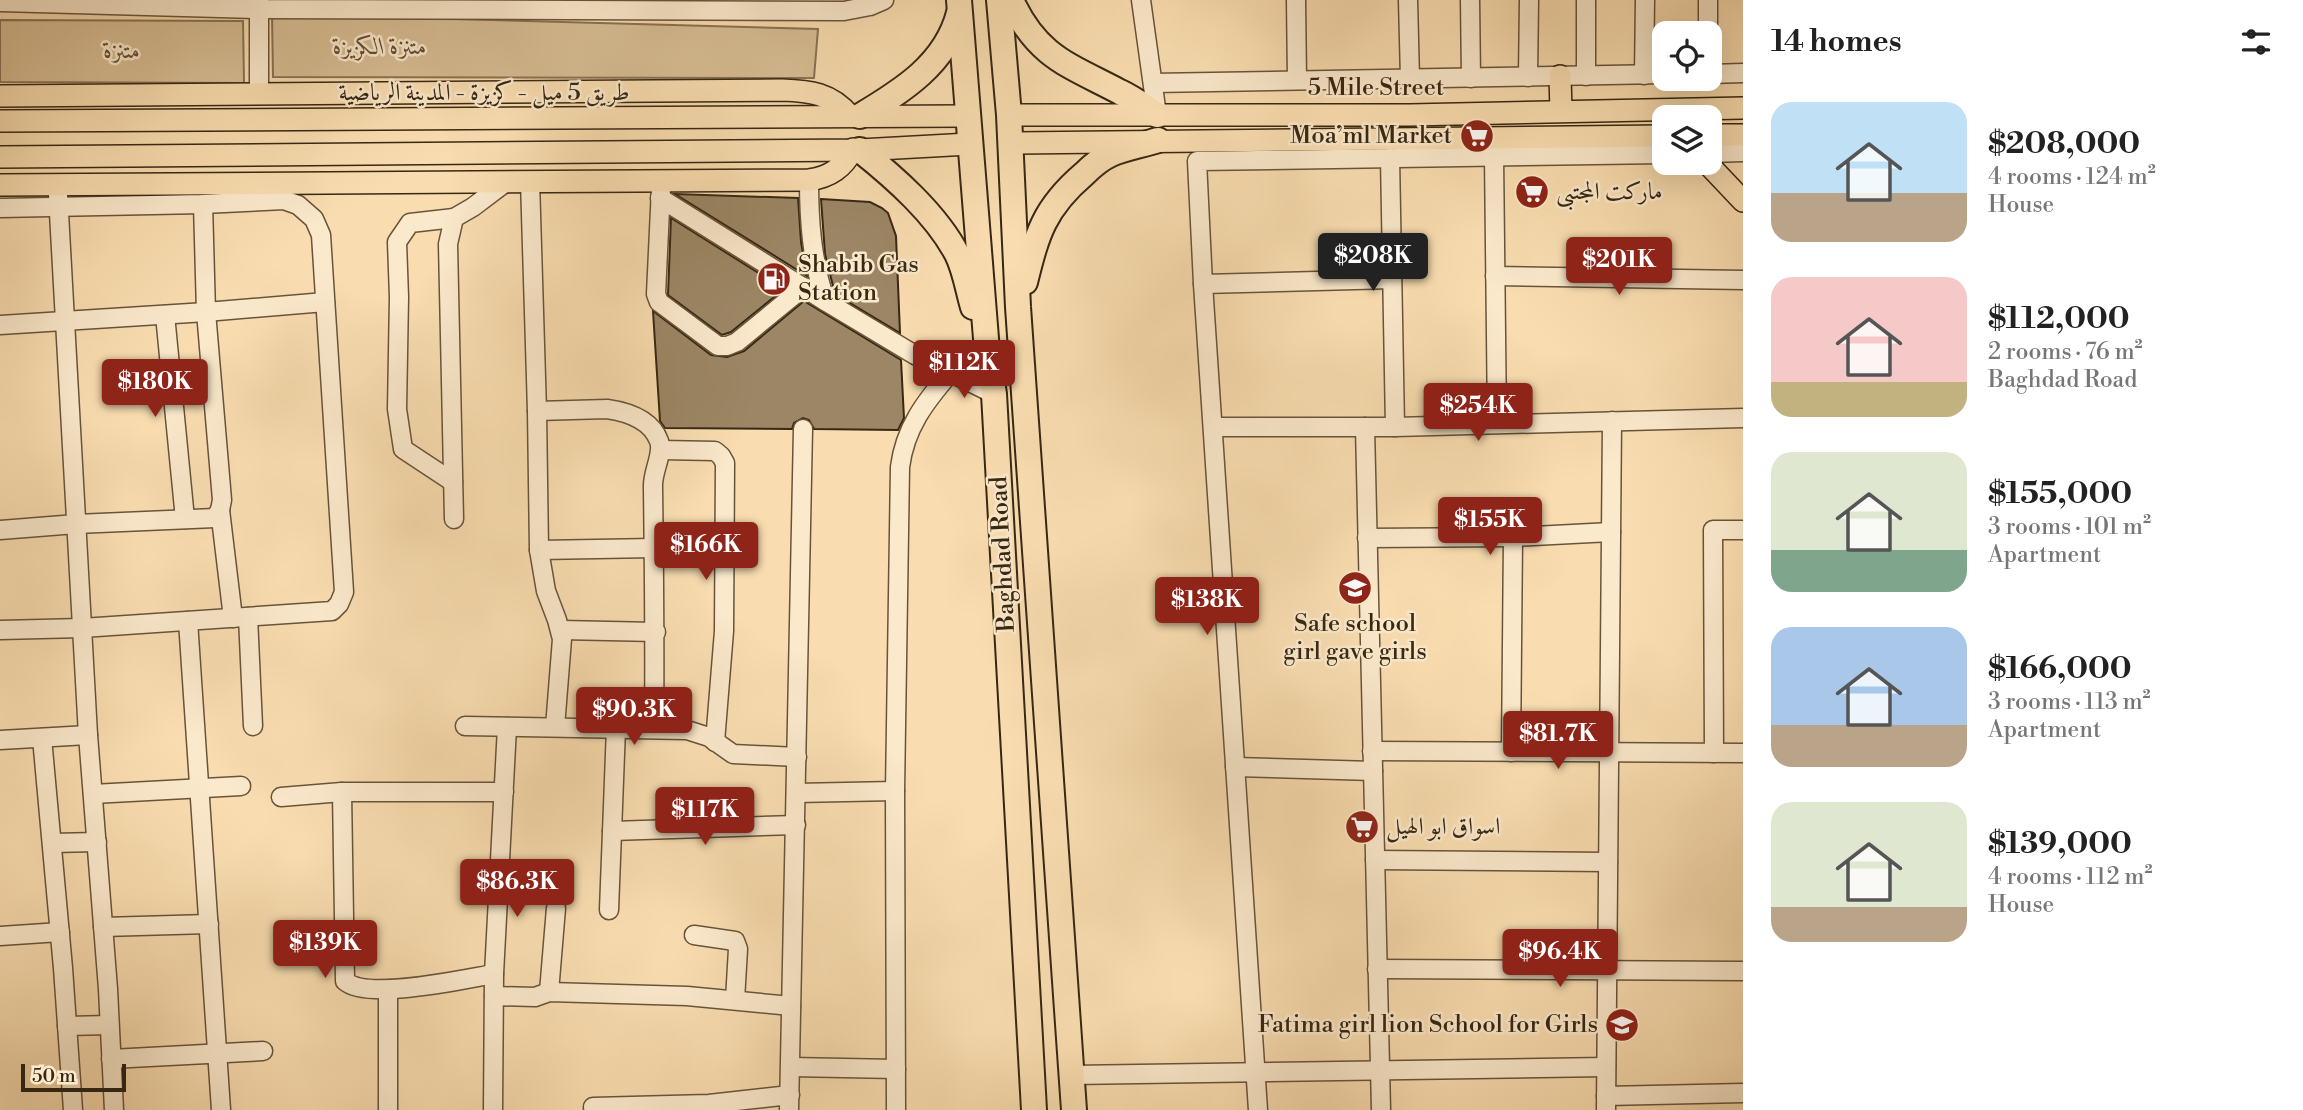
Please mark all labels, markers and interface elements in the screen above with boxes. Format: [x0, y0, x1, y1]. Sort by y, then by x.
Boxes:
map controls [1652, 21, 1722, 175]
button: locate [1652, 21, 1722, 91]
text: 14 homes [1771, 23, 1902, 61]
icon: filters [2237, 23, 2275, 61]
park label: متنزة الكزيزة [332, 32, 427, 62]
park label: متنزة [102, 36, 141, 66]
street label: 5 Mile Street [1308, 73, 1445, 103]
street label: طريق 5 ميل - كزيزة - المدينة الرياضية [338, 78, 630, 109]
button: layers [1652, 105, 1722, 175]
supermarket icon: Moa’ml Market [1458, 117, 1496, 155]
place label: Moa’ml Market [1290, 121, 1453, 151]
text: $208,000 [1988, 125, 2140, 163]
icon: home [1827, 130, 1911, 214]
text: 4 rooms · 124 m² [1988, 163, 2156, 191]
supermarket icon: ماركت المجتبى [1513, 173, 1551, 211]
place label: ماركت المجتبى [1556, 177, 1663, 211]
text: House [1988, 191, 2054, 219]
pin: $208K [1324, 233, 1422, 293]
pin: $201K [1570, 238, 1668, 297]
text: $208K [1334, 242, 1412, 270]
text: $201K [1582, 246, 1656, 274]
place label: Shabib Gas Station [798, 250, 919, 308]
fuel station icon: Shabib Gas Station [755, 260, 793, 298]
text: $112,000 [1988, 300, 2130, 338]
icon: home [1827, 305, 1911, 389]
text: 2 rooms · 76 m² [1988, 338, 2143, 366]
pin: $112K [915, 340, 1013, 400]
text: $112K [929, 349, 999, 377]
pin: $180K [106, 360, 204, 419]
text: Baghdad Road [1988, 366, 2137, 394]
text: $180K [118, 368, 192, 396]
pin: $254K [1429, 384, 1527, 443]
text: $254K [1440, 392, 1516, 420]
street label: Baghdad Road [984, 475, 1022, 634]
text: $155,000 [1988, 475, 2132, 513]
icon: home [1827, 480, 1911, 564]
pin: $155K [1441, 498, 1539, 557]
text: $155K [1454, 506, 1526, 534]
text: 3 rooms · 101 m² [1988, 513, 2151, 541]
pin: $166K [657, 522, 755, 582]
text: $166K [670, 531, 742, 559]
text: Apartment [1988, 541, 2101, 569]
school or university icon: Safe school girl gave girls [1336, 569, 1374, 607]
pin: $138K [1158, 578, 1256, 637]
text: $138K [1171, 586, 1243, 614]
place label: Safe school girl gave girls [1283, 609, 1427, 667]
text: $166,000 [1988, 650, 2132, 688]
icon: home [1827, 655, 1911, 739]
pin: $90.3K [577, 688, 691, 747]
text: 3 rooms · 113 m² [1988, 688, 2151, 716]
text: $90.3K [592, 696, 676, 724]
pin: $81.7K [1501, 712, 1615, 771]
text: Apartment [1988, 716, 2101, 744]
text: $81.7K [1519, 720, 1597, 748]
pin: $117K [656, 788, 754, 847]
text: $117K [671, 796, 739, 824]
supermarket icon: اسواق ابو الهيل [1343, 808, 1381, 846]
place label: اسواق ابو الهيل [1386, 812, 1500, 843]
text: $139,000 [1988, 825, 2132, 863]
icon: home [1827, 830, 1911, 914]
pin: $86.3K [460, 860, 574, 919]
text: 4 rooms · 112 m² [1988, 863, 2153, 891]
text: $86.3K [476, 868, 558, 896]
text: House [1988, 891, 2054, 919]
pin: $139K [276, 920, 374, 980]
text: $139K [289, 929, 361, 957]
pin: $96.4K [1503, 930, 1617, 989]
text: $96.4K [1518, 938, 1602, 966]
school or university icon: Fatima girl lion School for Girls [1603, 1006, 1641, 1044]
place label: Fatima girl lion School for Girls [1258, 1010, 1598, 1040]
scale bar [21, 1061, 126, 1093]
text: 50 m [32, 1064, 76, 1088]

